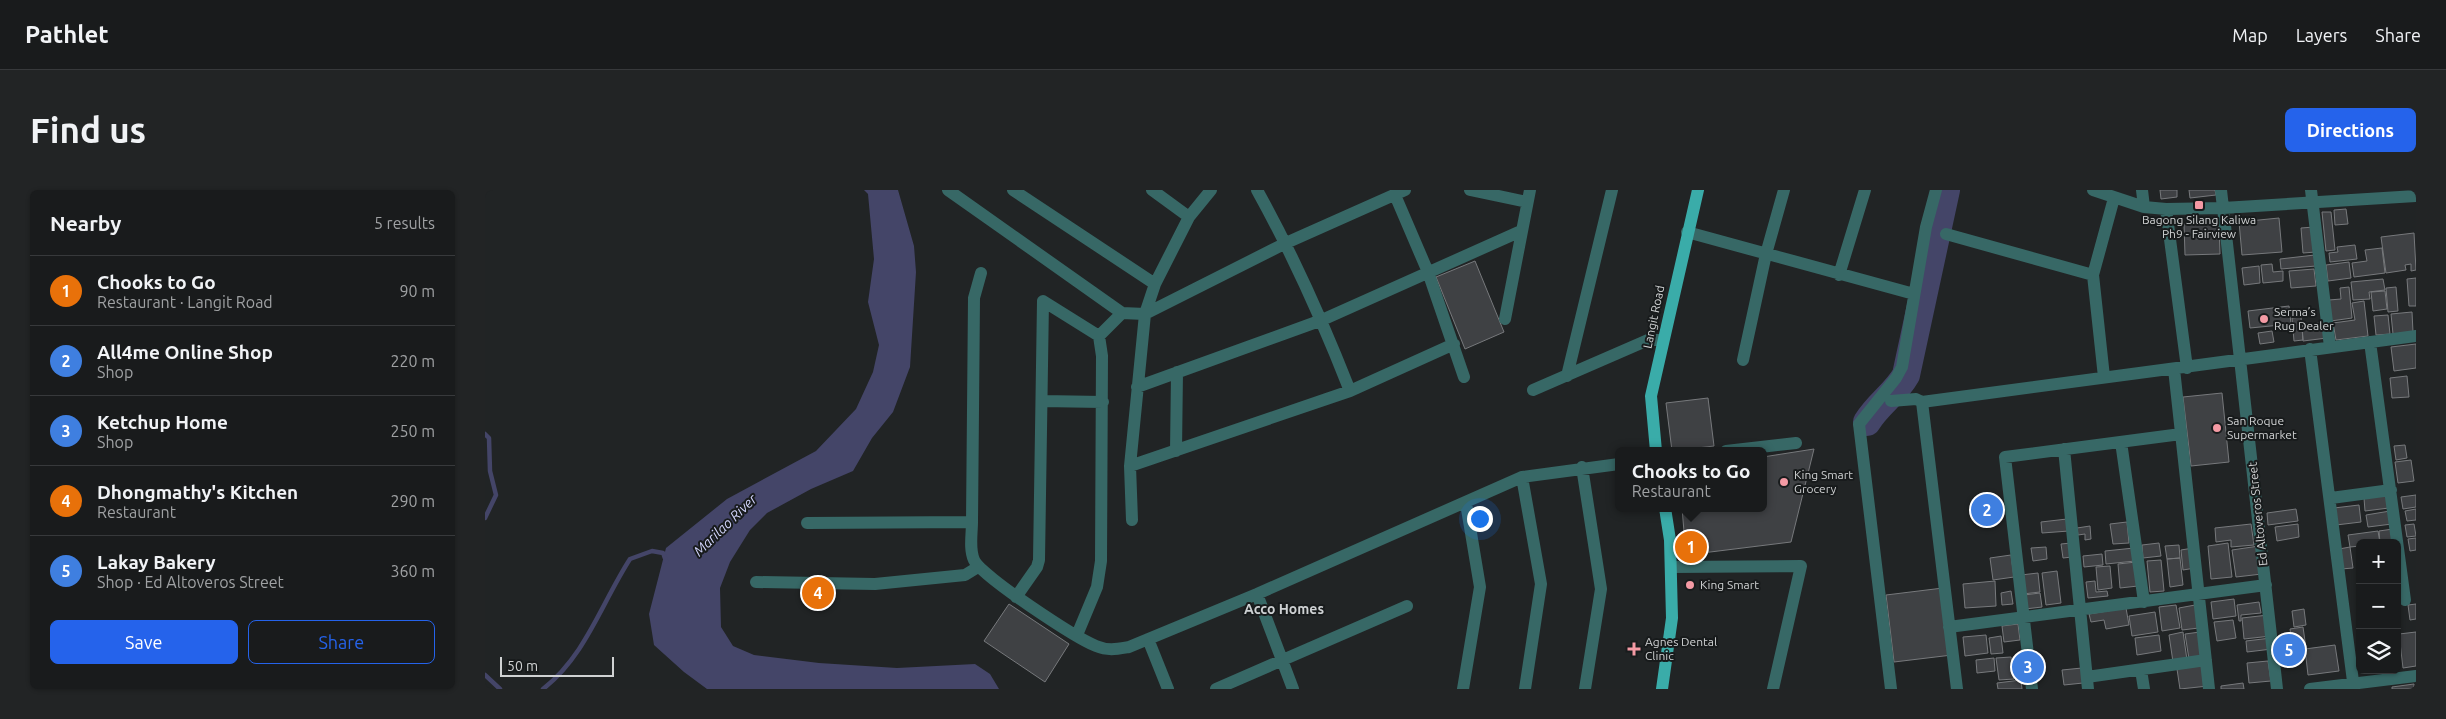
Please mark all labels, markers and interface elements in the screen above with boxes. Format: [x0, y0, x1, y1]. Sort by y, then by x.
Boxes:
text: Pathlet [25, 21, 109, 48]
text: Map [2232, 25, 2268, 45]
text: Layers [2296, 25, 2347, 45]
text: Share [2375, 25, 2421, 45]
button: Directions [2285, 108, 2416, 152]
text: Find us [30, 110, 146, 150]
marker: Bagong Silang Kaliwa Ph9 - Fairview [2193, 199, 2205, 211]
text: Nearby [50, 211, 121, 235]
place label: Bagong Silang Kaliwa Ph9 - Fairview [2142, 213, 2256, 240]
text: 5 results [374, 214, 435, 232]
text: Chooks to Go [97, 271, 216, 293]
text: 1 [61, 282, 71, 300]
text: 90 m [399, 282, 435, 300]
street label: Langit Road [1640, 284, 1667, 350]
text: Restaurant · Langit Road [97, 293, 273, 311]
place label: Serma’s Rug Dealer [2274, 305, 2334, 332]
marker: Serma’s Rug Dealer [2258, 313, 2270, 325]
text: All4me Online Shop [97, 341, 273, 363]
text: 2 [61, 352, 71, 370]
text: 220 m [390, 352, 435, 370]
text: Shop [97, 363, 133, 381]
text: Ketchup Home [97, 411, 228, 433]
place label: San Roque Supermarket [2227, 414, 2297, 441]
text: 3 [61, 422, 71, 440]
text: 250 m [390, 422, 435, 440]
marker: San Roque Supermarket [2211, 422, 2223, 434]
text: Shop [97, 433, 133, 451]
popup [1615, 447, 1767, 512]
text: Chooks to Go [1632, 460, 1750, 482]
street label: Ed Altoveros Street [2246, 461, 2269, 567]
place label: King Smart Grocery [1794, 468, 1853, 495]
marker: King Smart Grocery [1778, 476, 1790, 488]
text: Dhongmathy's Kitchen [97, 481, 298, 503]
text: Restaurant [1632, 482, 1711, 500]
water label: Marilao River [690, 490, 760, 559]
pin: 2 [1971, 491, 2003, 529]
text: 4 [61, 492, 71, 510]
text: 290 m [390, 492, 435, 510]
text: Restaurant [97, 503, 176, 521]
your location [1467, 506, 1493, 532]
pin: 1 [1675, 528, 1707, 566]
map controls [2356, 539, 2401, 674]
button: + [2356, 539, 2401, 584]
text: Lakay Bakery [97, 551, 216, 573]
text: 5 [61, 562, 71, 580]
text: 360 m [390, 562, 435, 580]
text: Shop · Ed Altoveros Street [97, 573, 284, 591]
pin: 4 [802, 574, 834, 612]
place label: King Smart [1700, 578, 1759, 591]
marker: King Smart [1684, 579, 1696, 591]
button: − [2356, 584, 2401, 629]
district label: Acco Homes [1244, 601, 1324, 617]
button: Save [50, 620, 238, 664]
button: Share [248, 620, 435, 664]
button: layers [2356, 629, 2401, 674]
pin: 5 [2273, 631, 2305, 669]
place label: Agnes Dental Clinic [1645, 635, 1717, 662]
marker: Agnes Dental Clinic [1627, 642, 1641, 656]
pin: 3 [2012, 648, 2044, 686]
scale bar [500, 654, 614, 677]
text: 50 m [507, 658, 538, 674]

